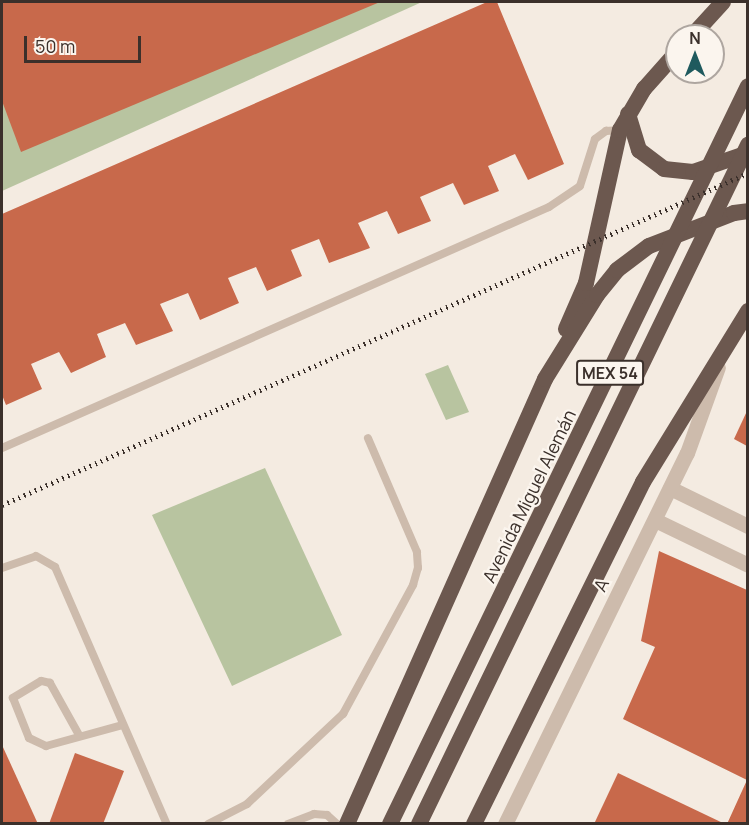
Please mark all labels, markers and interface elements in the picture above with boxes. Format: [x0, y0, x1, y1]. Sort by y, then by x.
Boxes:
scale bar [27, 24, 144, 62]
north arrow [665, 24, 725, 84]
text: N [689, 27, 701, 49]
text: 50 m [35, 34, 75, 58]
road number: MEX 54 [576, 360, 644, 386]
street label: Avenida Miguel Alemán [478, 406, 580, 586]
street label: A [589, 575, 613, 595]

